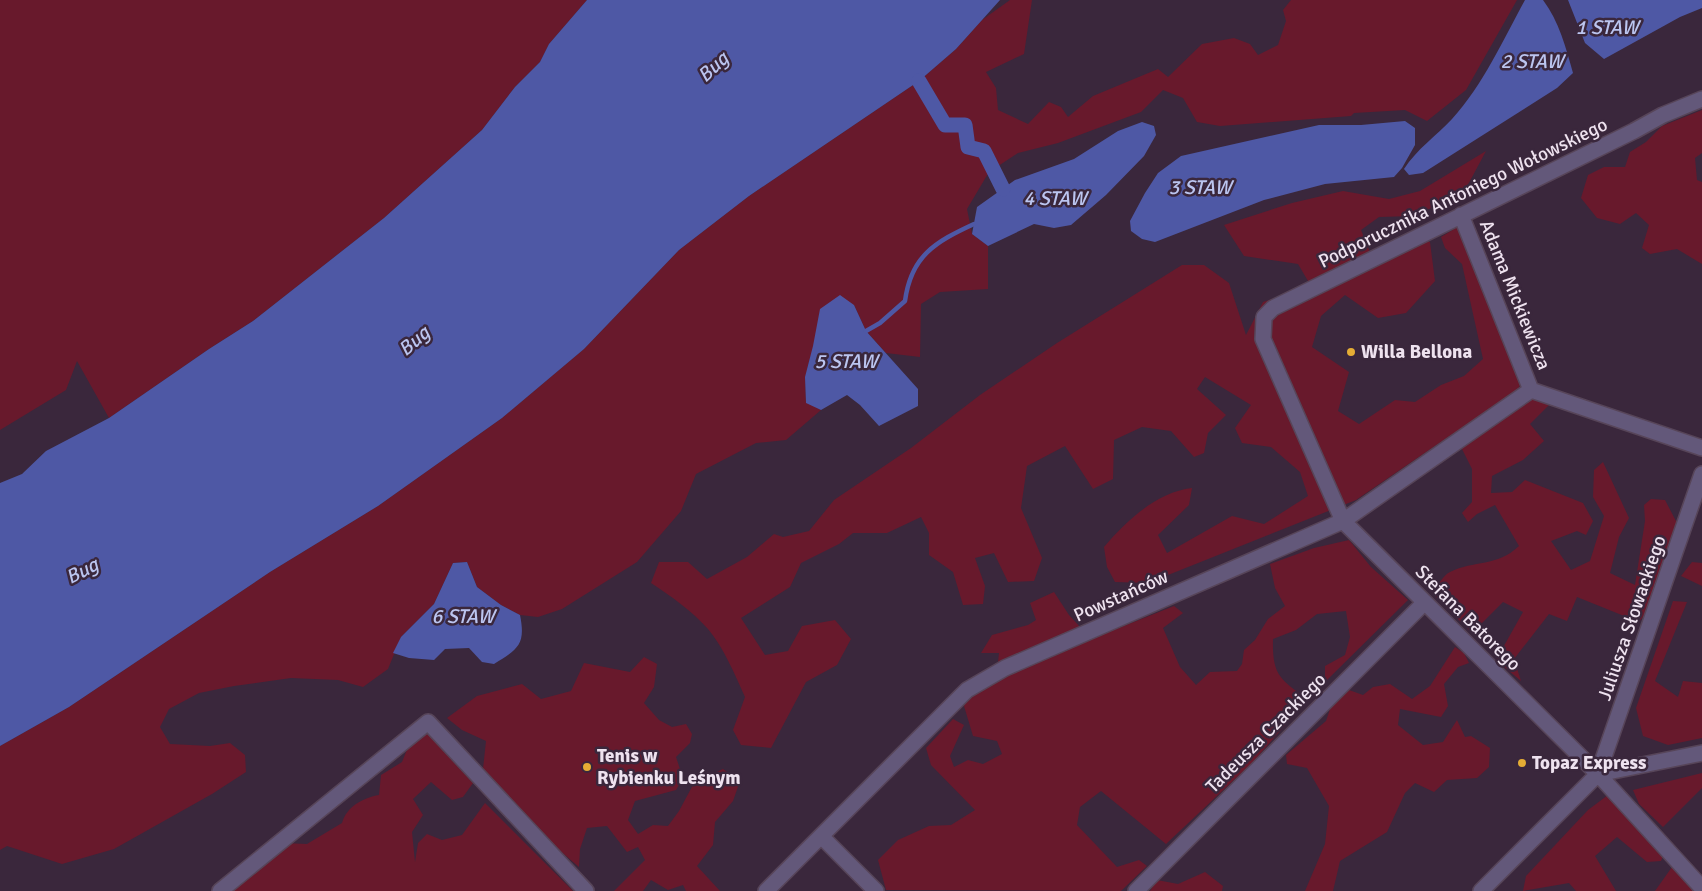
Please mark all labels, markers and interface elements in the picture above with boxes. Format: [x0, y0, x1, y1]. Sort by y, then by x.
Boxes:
water label: 1 STAW [1575, 15, 1642, 40]
water label: Bug [692, 45, 735, 88]
water label: 2 STAW [1500, 49, 1567, 74]
street label: Podporucznika Antoniego Wołowskiego [1315, 112, 1612, 274]
water label: 3 STAW [1168, 175, 1235, 200]
water label: 4 STAW [1023, 186, 1090, 211]
street label: Adama Mickiewicza [1474, 216, 1556, 374]
water label: Bug [393, 320, 436, 361]
place label: Willa Bellona [1361, 340, 1472, 364]
marker: Willa Bellona [1345, 346, 1357, 358]
water label: 5 STAW [814, 349, 881, 374]
street label: Juliusza Słowackiego [1592, 532, 1672, 704]
water label: Bug [61, 551, 104, 590]
street label: Stefana Batorego [1410, 560, 1526, 676]
street label: Powstańców [1070, 564, 1172, 627]
water label: 6 STAW [431, 604, 498, 629]
street label: Tadeusza Czackiego [1201, 668, 1331, 798]
place label: Tenis w Rybienku Leśnym [597, 744, 741, 790]
place label: Topaz Express [1532, 751, 1646, 775]
marker: Topaz Express [1516, 757, 1528, 769]
marker: Tenis w Rybienku Leśnym [581, 761, 593, 773]

